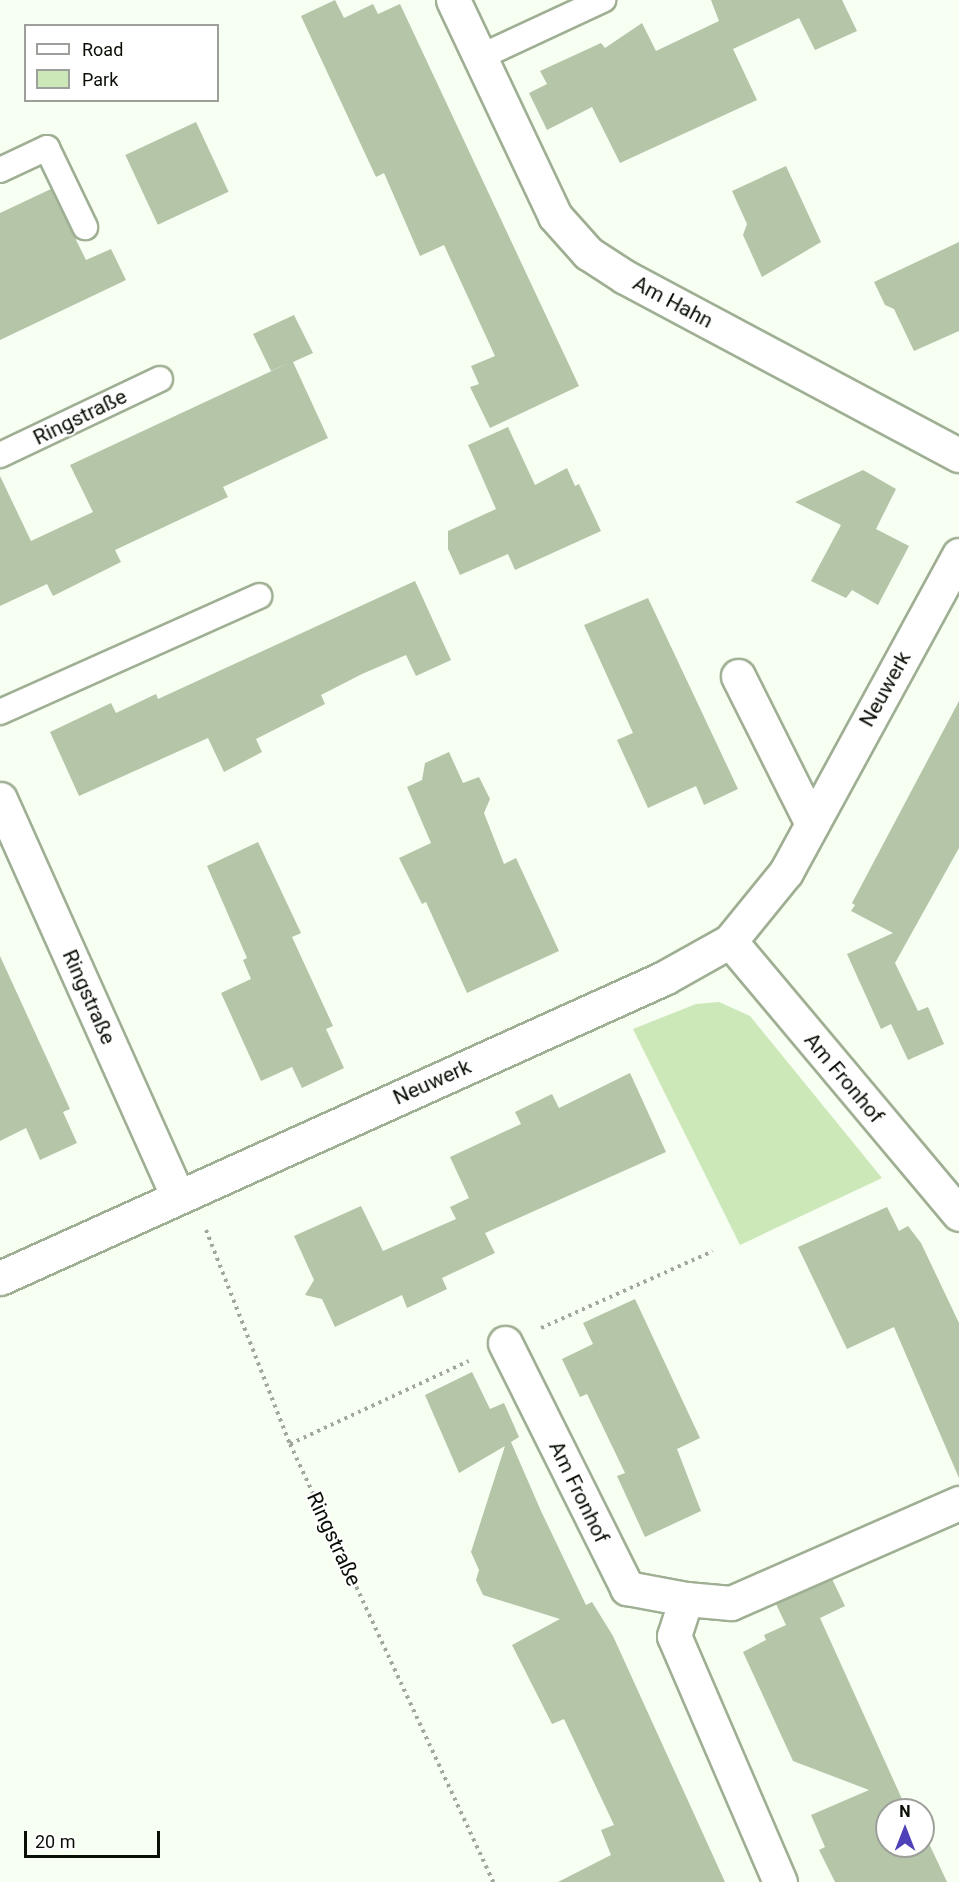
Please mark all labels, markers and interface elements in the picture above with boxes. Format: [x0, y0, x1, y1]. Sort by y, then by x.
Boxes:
legend [24, 24, 219, 102]
text: Road [82, 39, 123, 60]
text: Park [82, 69, 118, 90]
street label: Am Hahn [629, 270, 717, 334]
street label: Ringstraße [29, 384, 131, 450]
street label: Neuwerk [854, 647, 916, 731]
street label: Ringstraße [57, 946, 121, 1048]
street label: Am Fronhof [799, 1028, 889, 1128]
street label: Neuwerk [389, 1054, 475, 1110]
street label: Am Fronhof [544, 1437, 614, 1547]
street label: Ringstraße [301, 1488, 367, 1590]
north arrow [875, 1798, 935, 1858]
text: N [899, 1802, 911, 1821]
scale bar [27, 1819, 164, 1857]
text: 20 m [35, 1831, 75, 1852]

